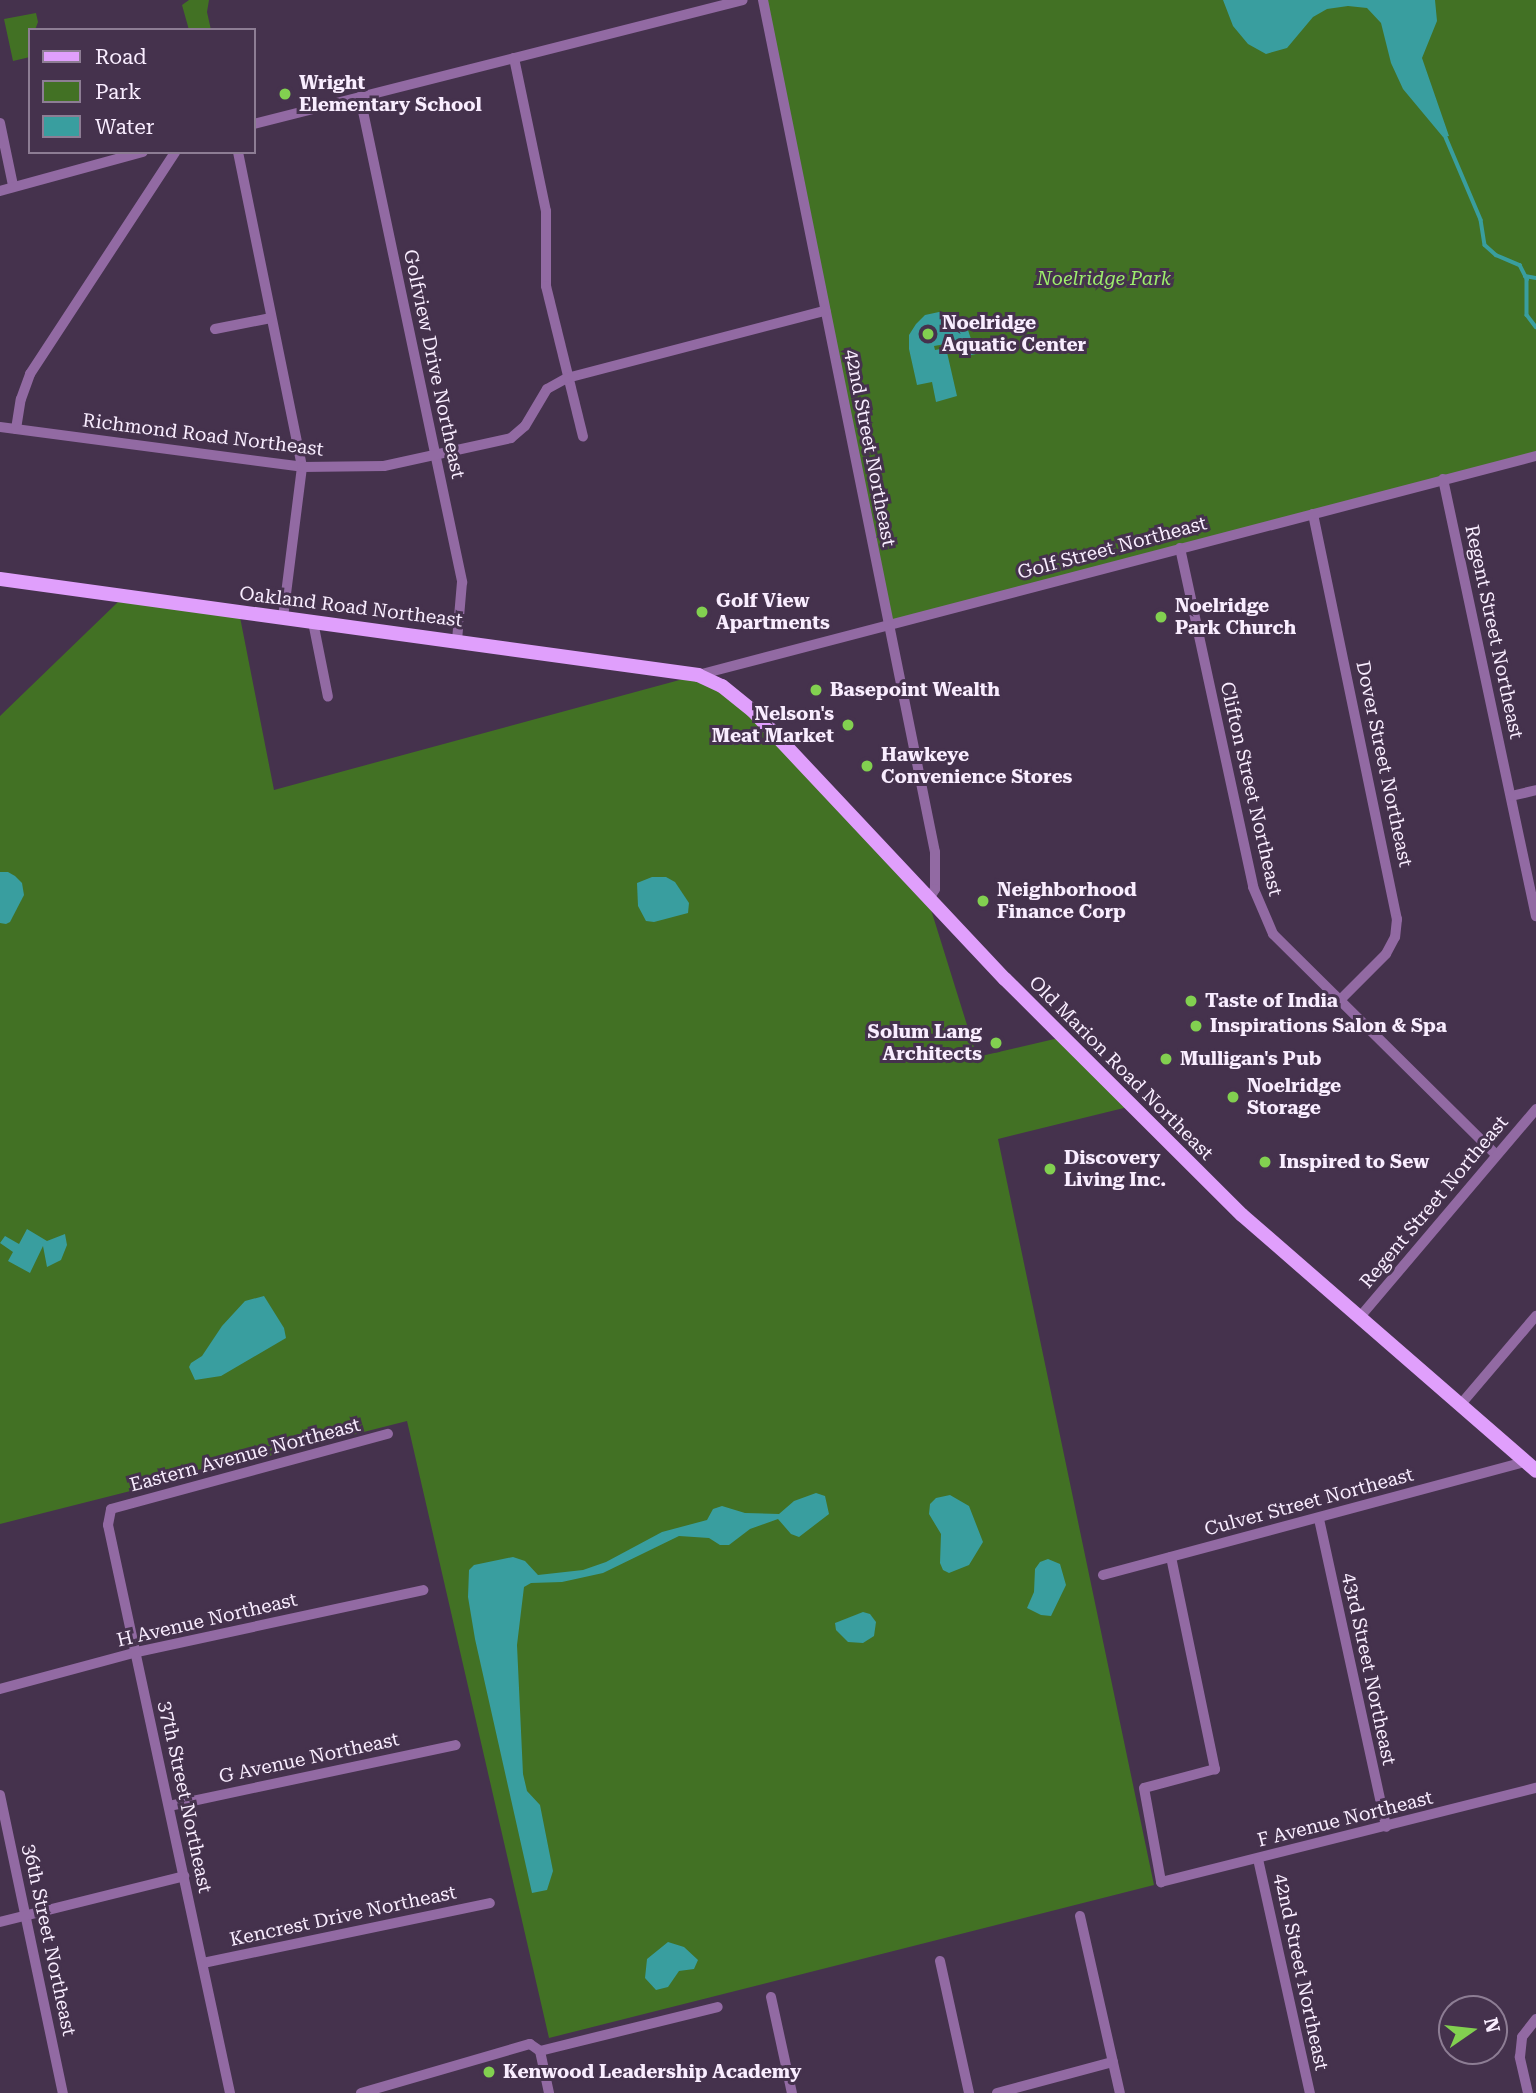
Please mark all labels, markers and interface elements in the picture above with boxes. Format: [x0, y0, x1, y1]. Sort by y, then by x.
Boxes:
legend [28, 28, 256, 154]
text: Road [95, 45, 147, 69]
place label: Wright Elementary School [299, 72, 482, 116]
text: Park [95, 80, 141, 104]
marker: Wright Elementary School [277, 86, 293, 102]
text: Water [95, 115, 154, 139]
street label: Golfview Drive Northeast [399, 247, 469, 481]
park label: Noelridge Park [1037, 268, 1171, 290]
place label: Noelridge Aquatic Center [942, 312, 1086, 356]
marker: Noelridge Aquatic Center [920, 326, 936, 342]
street label: 42nd Street Northeast [840, 347, 900, 549]
street label: Richmond Road Northeast [81, 409, 325, 461]
street label: Golf Street Northeast [1015, 512, 1209, 584]
street label: Regent Street Northeast [1460, 523, 1528, 741]
street label: Oakland Road Northeast [238, 582, 464, 632]
place label: Golf View Apartments [716, 590, 830, 634]
place label: Noelridge Park Church [1175, 595, 1296, 639]
marker: Golf View Apartments [694, 604, 710, 620]
marker: Noelridge Park Church [1153, 609, 1169, 625]
street label: Dover Street Northeast [1351, 659, 1417, 869]
place label: Basepoint Wealth [830, 679, 1000, 701]
street label: Clifton Street Northeast [1215, 680, 1287, 898]
marker: Basepoint Wealth [808, 682, 824, 698]
place label: Nelson's Meat Market [712, 703, 834, 747]
marker: Nelson's Meat Market [840, 717, 856, 733]
place label: Hawkeye Convenience Stores [881, 744, 1072, 788]
marker: Hawkeye Convenience Stores [859, 758, 875, 774]
place label: Neighborhood Finance Corp [997, 879, 1137, 923]
marker: Neighborhood Finance Corp [975, 893, 991, 909]
street label: Old Marion Road Northeast [1024, 971, 1218, 1165]
place label: Taste of India [1205, 990, 1338, 1012]
marker: Taste of India [1183, 993, 1199, 1009]
place label: Inspirations Salon & Spa [1210, 1015, 1447, 1037]
marker: Inspirations Salon & Spa [1188, 1018, 1204, 1034]
place label: Solum Lang Architects [868, 1021, 982, 1065]
marker: Solum Lang Architects [988, 1035, 1004, 1051]
place label: Mulligan's Pub [1180, 1048, 1321, 1070]
marker: Mulligan's Pub [1158, 1051, 1174, 1067]
place label: Noelridge Storage [1247, 1075, 1341, 1119]
marker: Noelridge Storage [1225, 1089, 1241, 1105]
street label: Regent Street Northeast [1355, 1111, 1513, 1293]
place label: Discovery Living Inc. [1064, 1147, 1166, 1191]
place label: Inspired to Sew [1279, 1151, 1429, 1173]
marker: Inspired to Sew [1257, 1154, 1273, 1170]
marker: Discovery Living Inc. [1042, 1161, 1058, 1177]
street label: Eastern Avenue Northeast [127, 1413, 363, 1497]
street label: Culver Street Northeast [1202, 1463, 1416, 1541]
street label: 43rd Street Northeast [1337, 1571, 1401, 1767]
street label: H Avenue Northeast [115, 1588, 299, 1652]
street label: 37th Street Northeast [154, 1699, 216, 1895]
street label: G Avenue Northeast [217, 1728, 401, 1788]
street label: F Avenue Northeast [1255, 1786, 1435, 1852]
street label: 36th Street Northeast [18, 1842, 80, 2038]
street label: 42nd Street Northeast [1269, 1871, 1333, 2073]
street label: Kencrest Drive Northeast [228, 1881, 458, 1951]
north arrow [1438, 1995, 1508, 2065]
text: N [1479, 2015, 1505, 2035]
place label: Kenwood Leadership Academy [503, 2061, 801, 2083]
marker: Kenwood Leadership Academy [481, 2064, 497, 2080]

